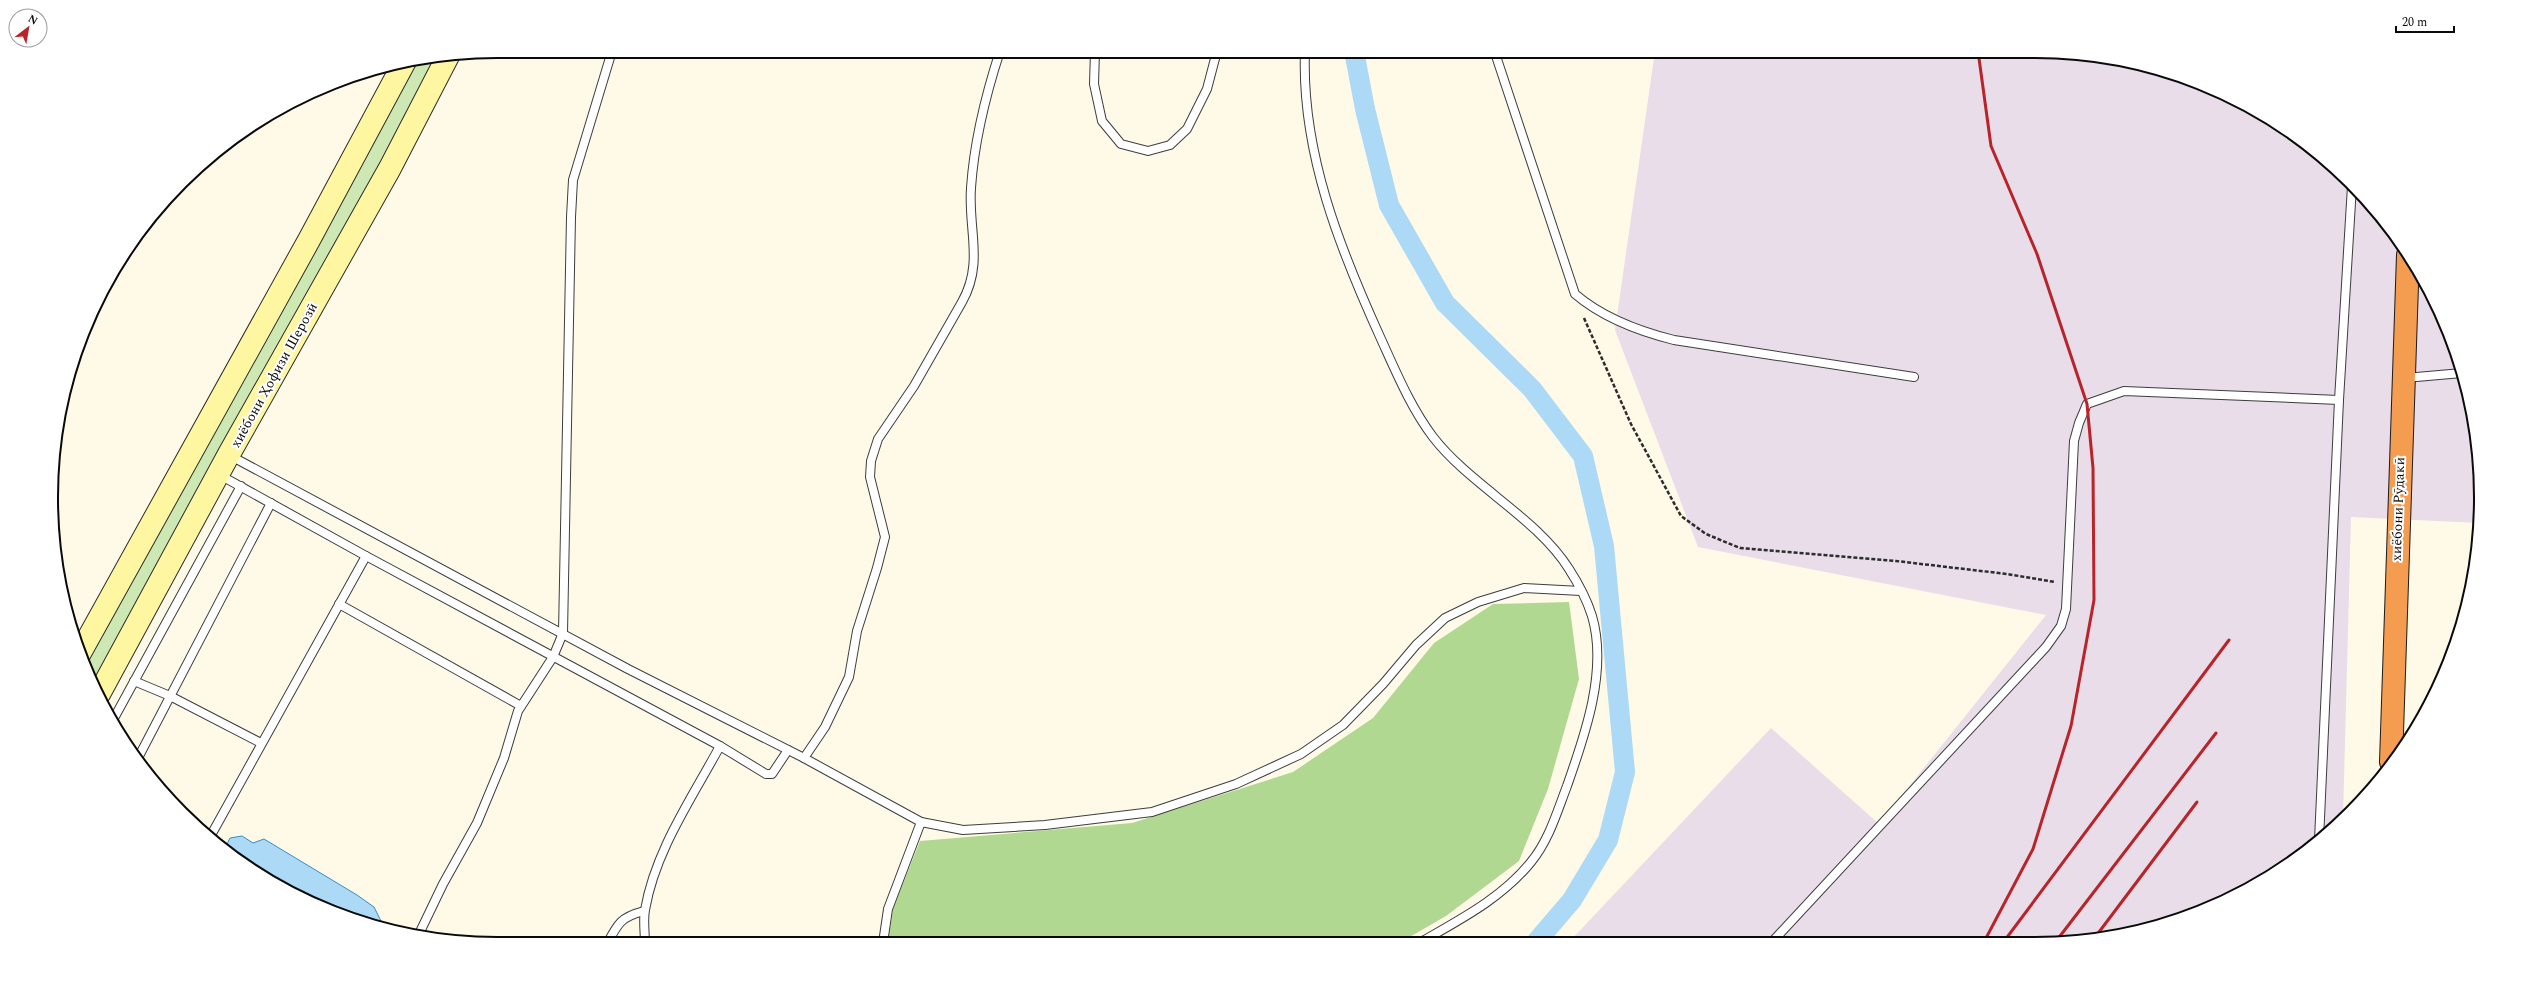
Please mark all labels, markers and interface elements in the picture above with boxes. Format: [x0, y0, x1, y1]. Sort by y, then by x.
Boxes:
north arrow [8, 8, 48, 48]
scale bar [2396, 8, 2454, 34]
text: N [25, 10, 41, 29]
text: 20 m [2402, 13, 2427, 32]
street label: хиёбони Ҳофизи Шерозӣ [225, 298, 323, 452]
street label: хиёбони Рӯдакӣ [2386, 457, 2410, 561]

